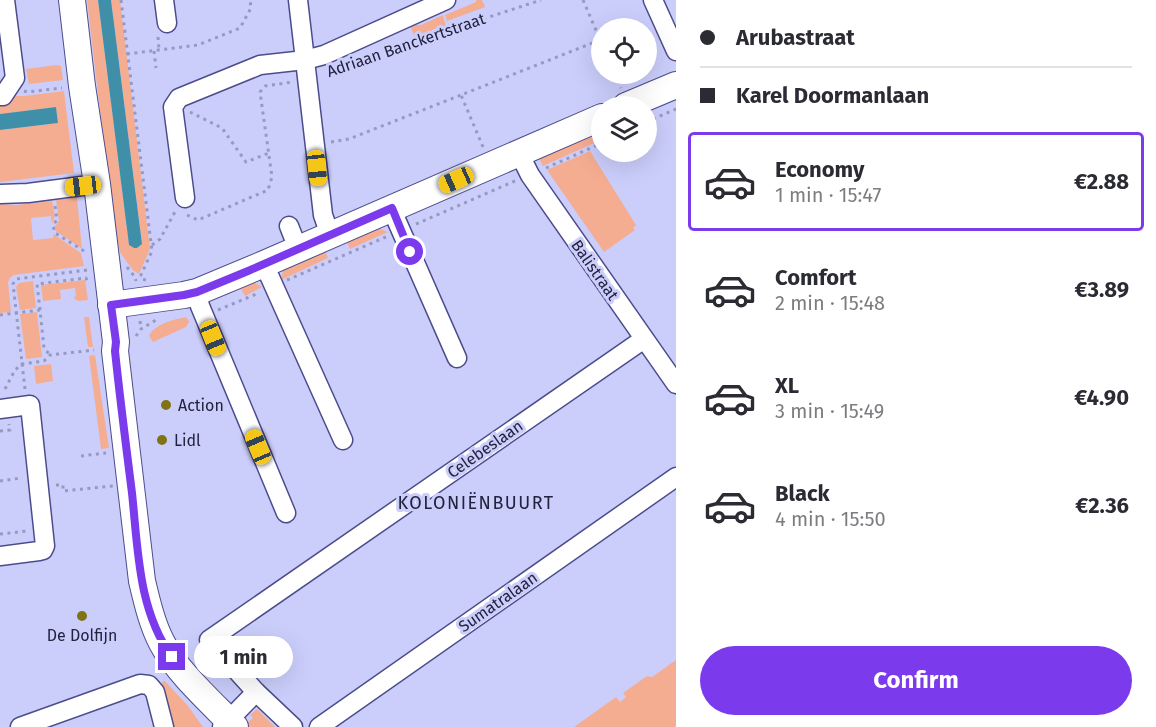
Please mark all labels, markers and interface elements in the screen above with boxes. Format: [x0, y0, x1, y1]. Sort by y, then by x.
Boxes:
street label: Adriaan Banckertstraat [324, 9, 488, 81]
map controls [591, 18, 657, 162]
button: locate [591, 18, 657, 84]
text: Arubastraat [736, 24, 855, 51]
text: Karel Doormanlaan [736, 82, 929, 109]
button: layers [591, 96, 657, 162]
car [306, 149, 328, 187]
icon: car [703, 155, 757, 209]
text: Economy [775, 156, 864, 183]
car [436, 164, 476, 196]
text: €2.88 [1074, 168, 1129, 195]
car [64, 175, 102, 197]
text: 1 min · 15:47 [775, 183, 881, 207]
street label: Balistraat [567, 236, 623, 304]
route start [396, 238, 423, 265]
icon: car [703, 263, 757, 317]
text: Comfort [775, 264, 856, 291]
text: €3.89 [1075, 276, 1129, 303]
text: 2 min · 15:48 [775, 291, 885, 315]
car [198, 318, 228, 358]
icon: car [703, 371, 757, 425]
text: XL [775, 372, 799, 399]
text: €4.90 [1074, 384, 1129, 411]
place label: Action [178, 396, 224, 415]
marker: Action [159, 398, 173, 412]
text: 3 min · 15:49 [775, 399, 884, 423]
street label: Celebeslaan [444, 416, 526, 482]
car [243, 427, 273, 467]
place label: Lidl [174, 431, 201, 450]
marker: Lidl [155, 433, 169, 447]
icon: car [703, 479, 757, 533]
text: Black [775, 480, 830, 507]
district label: KOLONIËNBUURT [397, 492, 555, 514]
text: €2.36 [1075, 492, 1129, 519]
text: 4 min · 15:50 [775, 507, 886, 531]
street label: Sumatralaan [455, 568, 541, 636]
marker: De Dolfijn [75, 609, 89, 623]
place label: De Dolfijn [47, 626, 117, 645]
callout: 1 min [193, 636, 292, 678]
route end [158, 643, 185, 670]
text: 1 min [219, 645, 268, 669]
button: Confirm [700, 646, 1132, 715]

